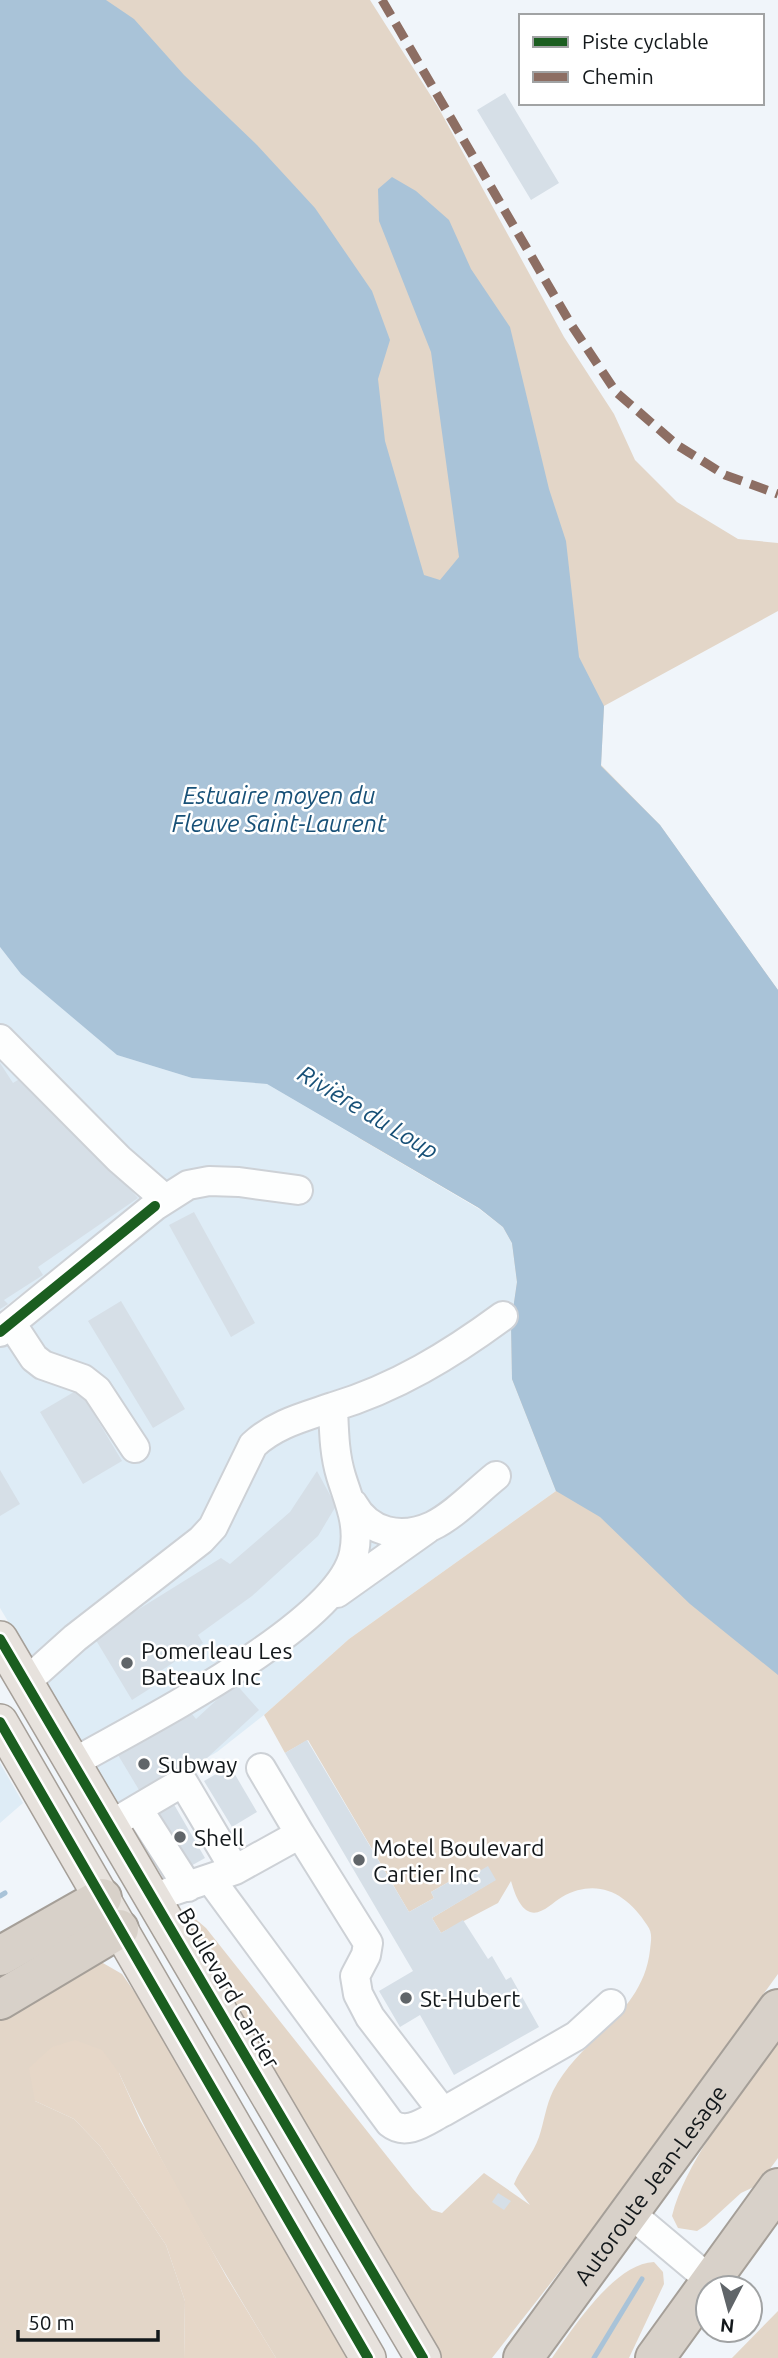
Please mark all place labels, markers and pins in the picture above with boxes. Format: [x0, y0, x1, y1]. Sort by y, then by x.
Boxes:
place label: Pomerleau Les Bateaux Inc [141, 1638, 293, 1689]
marker: Pomerleau Les Bateaux Inc [119, 1655, 135, 1671]
place label: Subway [158, 1752, 237, 1777]
marker: Subway [136, 1756, 152, 1772]
place label: Shell [194, 1825, 244, 1850]
marker: Shell [172, 1829, 188, 1845]
place label: Motel Boulevard Cartier Inc [373, 1835, 545, 1886]
marker: Motel Boulevard Cartier Inc [351, 1852, 367, 1868]
place label: St-Hubert [420, 1986, 520, 2011]
marker: St-Hubert [398, 1990, 414, 2006]

